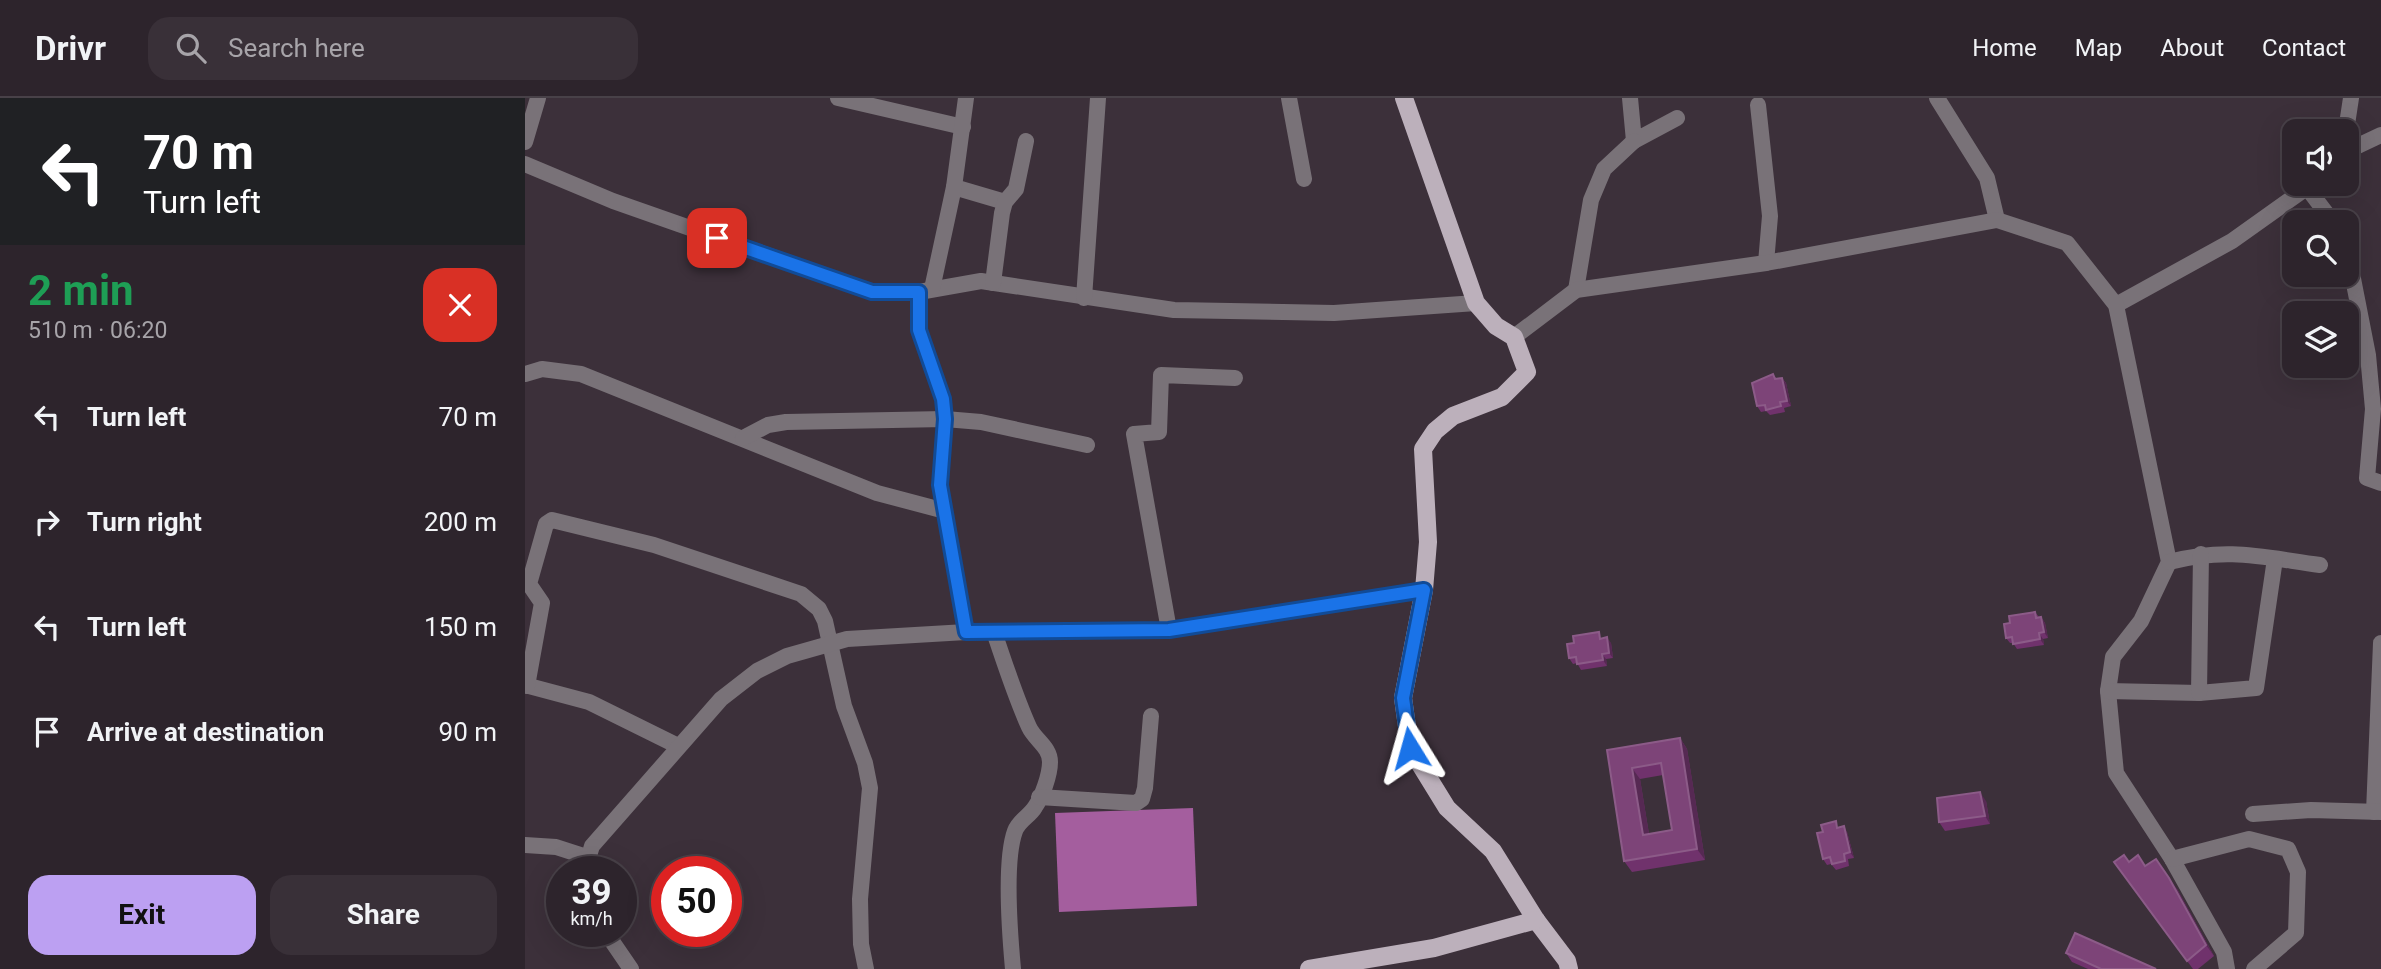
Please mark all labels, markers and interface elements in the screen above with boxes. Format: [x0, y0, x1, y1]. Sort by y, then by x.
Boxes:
search box [148, 17, 638, 80]
text: Drivr [35, 29, 106, 68]
icon: search [172, 29, 210, 67]
text: Search here [228, 33, 365, 63]
text: Home [1972, 34, 2037, 62]
text: Map [2075, 34, 2122, 62]
text: About [2160, 34, 2224, 62]
text: Contact [2262, 34, 2346, 62]
map controls [2282, 119, 2359, 378]
button: sound [2282, 119, 2359, 196]
text: 70 m [143, 124, 254, 181]
icon: left [28, 126, 119, 217]
text: Turn left [143, 183, 261, 221]
pin [687, 208, 747, 268]
button: search [2282, 210, 2359, 287]
icon: arrive [698, 219, 736, 257]
text: 2 min [28, 266, 134, 315]
button: close [423, 268, 497, 342]
button: layers [2282, 301, 2359, 378]
text: 510 m · 06:20 [28, 317, 167, 344]
icon: left [28, 398, 66, 436]
text: Turn left [87, 402, 186, 432]
text: 70 m [439, 402, 497, 432]
icon: right [28, 503, 66, 541]
text: Turn right [87, 507, 202, 537]
text: 200 m [424, 507, 497, 537]
icon: left [28, 608, 66, 646]
text: Turn left [87, 612, 186, 642]
text: 150 m [424, 612, 497, 642]
position arrow [1373, 711, 1447, 785]
icon: arrive [28, 713, 66, 751]
text: Arrive at destination [87, 717, 324, 747]
text: 90 m [439, 717, 497, 747]
speed limit sign: 50 [651, 856, 742, 947]
text: 39 [571, 872, 612, 913]
button: Exit [28, 875, 256, 955]
button: Share [270, 875, 497, 955]
text: km/h [570, 908, 613, 929]

